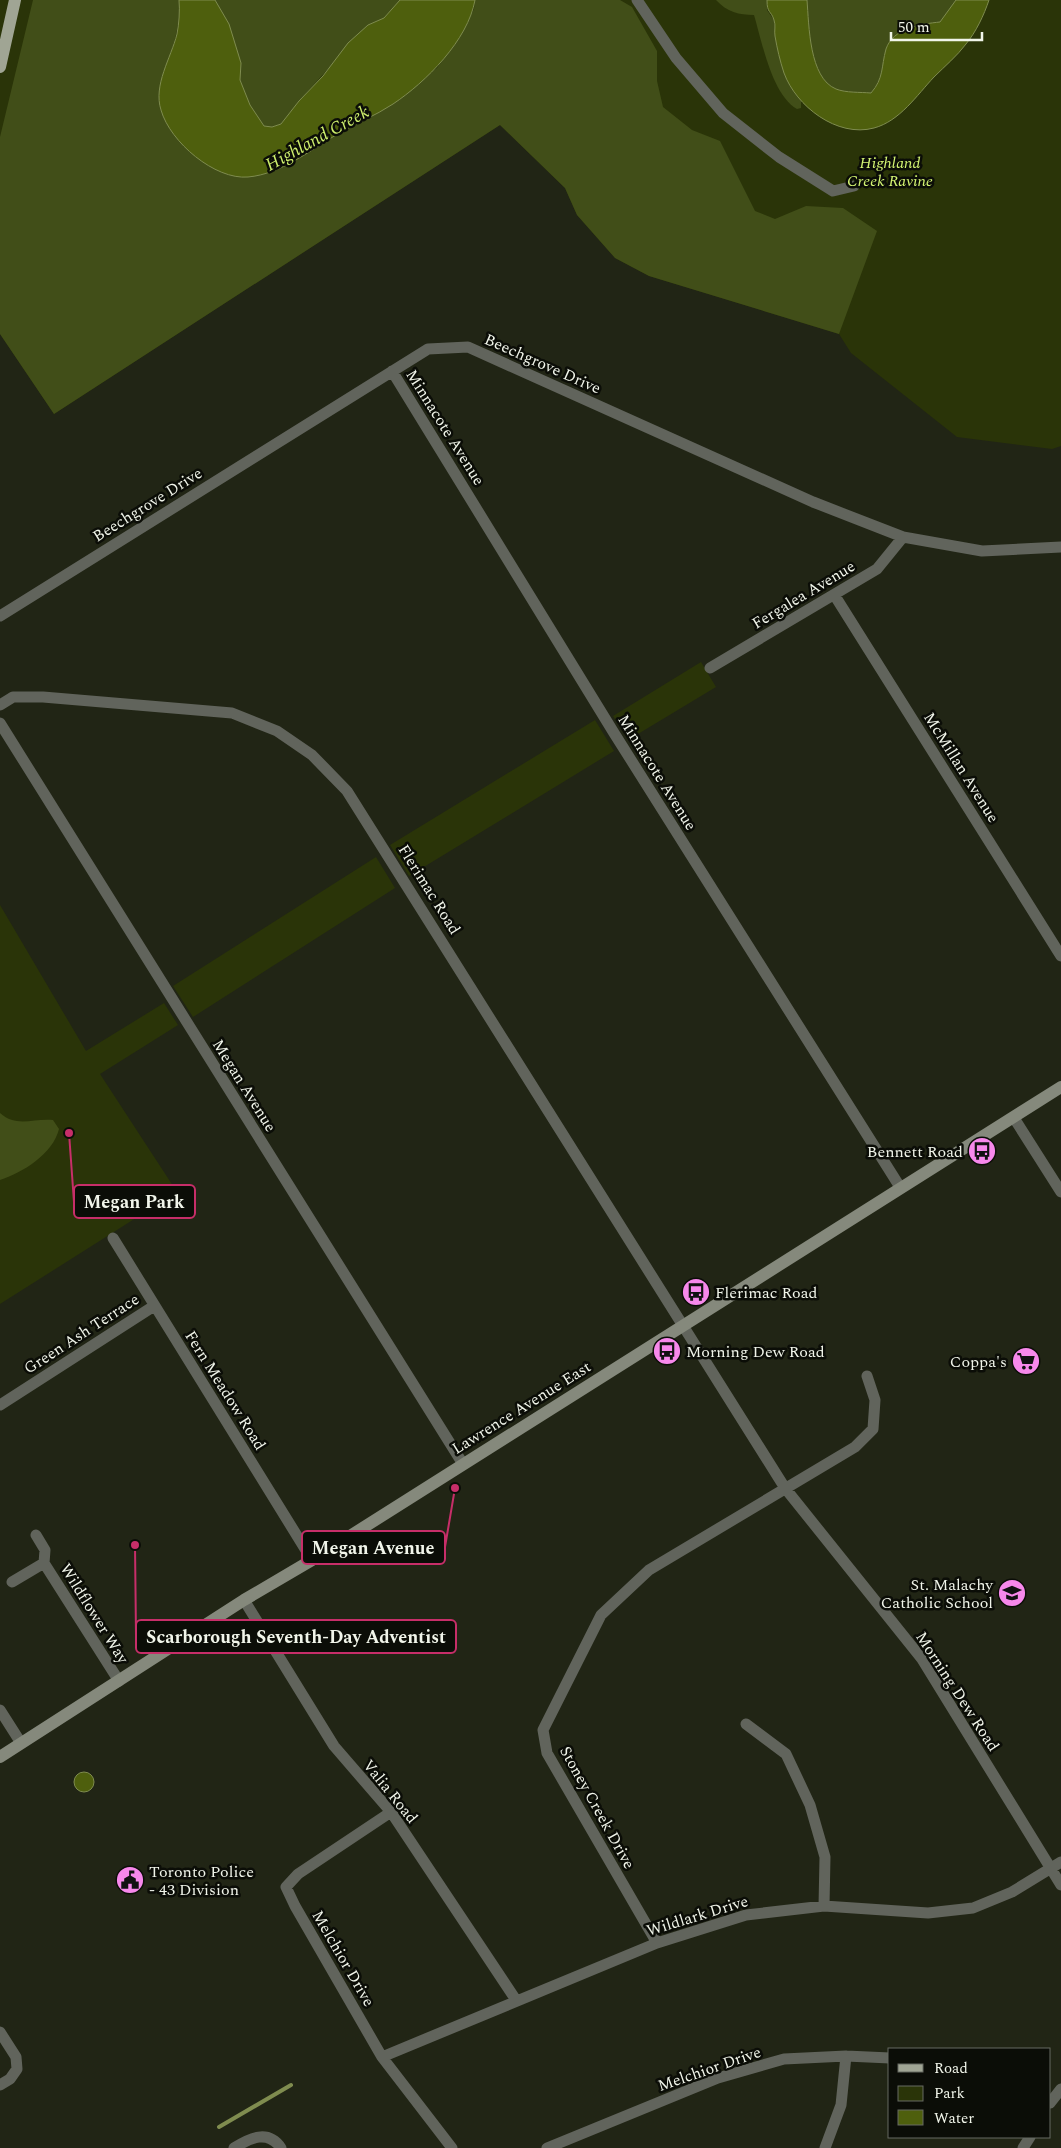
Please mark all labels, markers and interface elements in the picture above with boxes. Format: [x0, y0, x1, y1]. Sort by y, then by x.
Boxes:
scale bar [891, 10, 982, 42]
text: 50 m [898, 16, 930, 39]
water label: Highland Creek [260, 98, 375, 178]
park label: Highland Creek Ravine [847, 151, 933, 193]
street label: Beechgrove Drive [481, 327, 605, 400]
street label: Minnacote Avenue [400, 365, 491, 490]
street label: Beechgrove Drive [88, 461, 207, 548]
street label: Fergalea Avenue [747, 554, 860, 635]
street label: McMillan Avenue [917, 707, 1005, 828]
street label: Minnacote Avenue [612, 710, 703, 835]
street label: Flerimac Road [392, 840, 467, 939]
street label: Megan Avenue [206, 1034, 282, 1137]
bus stop icon: Bennett Road [967, 1136, 997, 1166]
place label: Bennett Road [867, 1140, 963, 1164]
callout: Megan Park [74, 1185, 195, 1218]
text: Megan Park [83, 1189, 185, 1216]
bus stop icon: Flerimac Road [681, 1277, 711, 1307]
place label: Flerimac Road [715, 1281, 818, 1305]
street label: Green Ash Terrace [19, 1287, 144, 1380]
street label: Fern Meadow Road [179, 1326, 272, 1455]
bus stop icon: Morning Dew Road [652, 1336, 682, 1366]
place label: Morning Dew Road [686, 1340, 825, 1364]
supermarket icon: Coppa's [1011, 1346, 1041, 1376]
place label: Coppa's [950, 1350, 1007, 1374]
street label: Lawrence Avenue East [447, 1355, 596, 1460]
callout: Megan Avenue [302, 1531, 445, 1564]
text: Megan Avenue [312, 1535, 434, 1562]
street label: Wildflower Way [54, 1559, 135, 1669]
place label: St. Malachy Catholic School [881, 1573, 994, 1615]
school or university icon: St. Malachy Catholic School [997, 1578, 1027, 1608]
callout: Scarborough Seventh-Day Adventist [136, 1620, 456, 1653]
text: Scarborough Seventh-Day Adventist [146, 1624, 446, 1651]
street label: Morning Dew Road [909, 1627, 1005, 1756]
street label: Stoney Creek Drive [553, 1742, 641, 1873]
street label: Valia Road [357, 1754, 424, 1829]
place label: Toronto Police - 43 Division [149, 1860, 254, 1902]
public building icon: Toronto Police - 43 Division [115, 1865, 145, 1895]
street label: Wildlark Drive [643, 1889, 751, 1943]
street label: Melchior Drive [306, 1906, 380, 2011]
street label: Melchior Drive [654, 2040, 764, 2098]
legend [888, 2048, 1051, 2138]
text: Road [934, 2057, 968, 2080]
text: Park [934, 2082, 965, 2105]
text: Water [934, 2107, 974, 2130]

